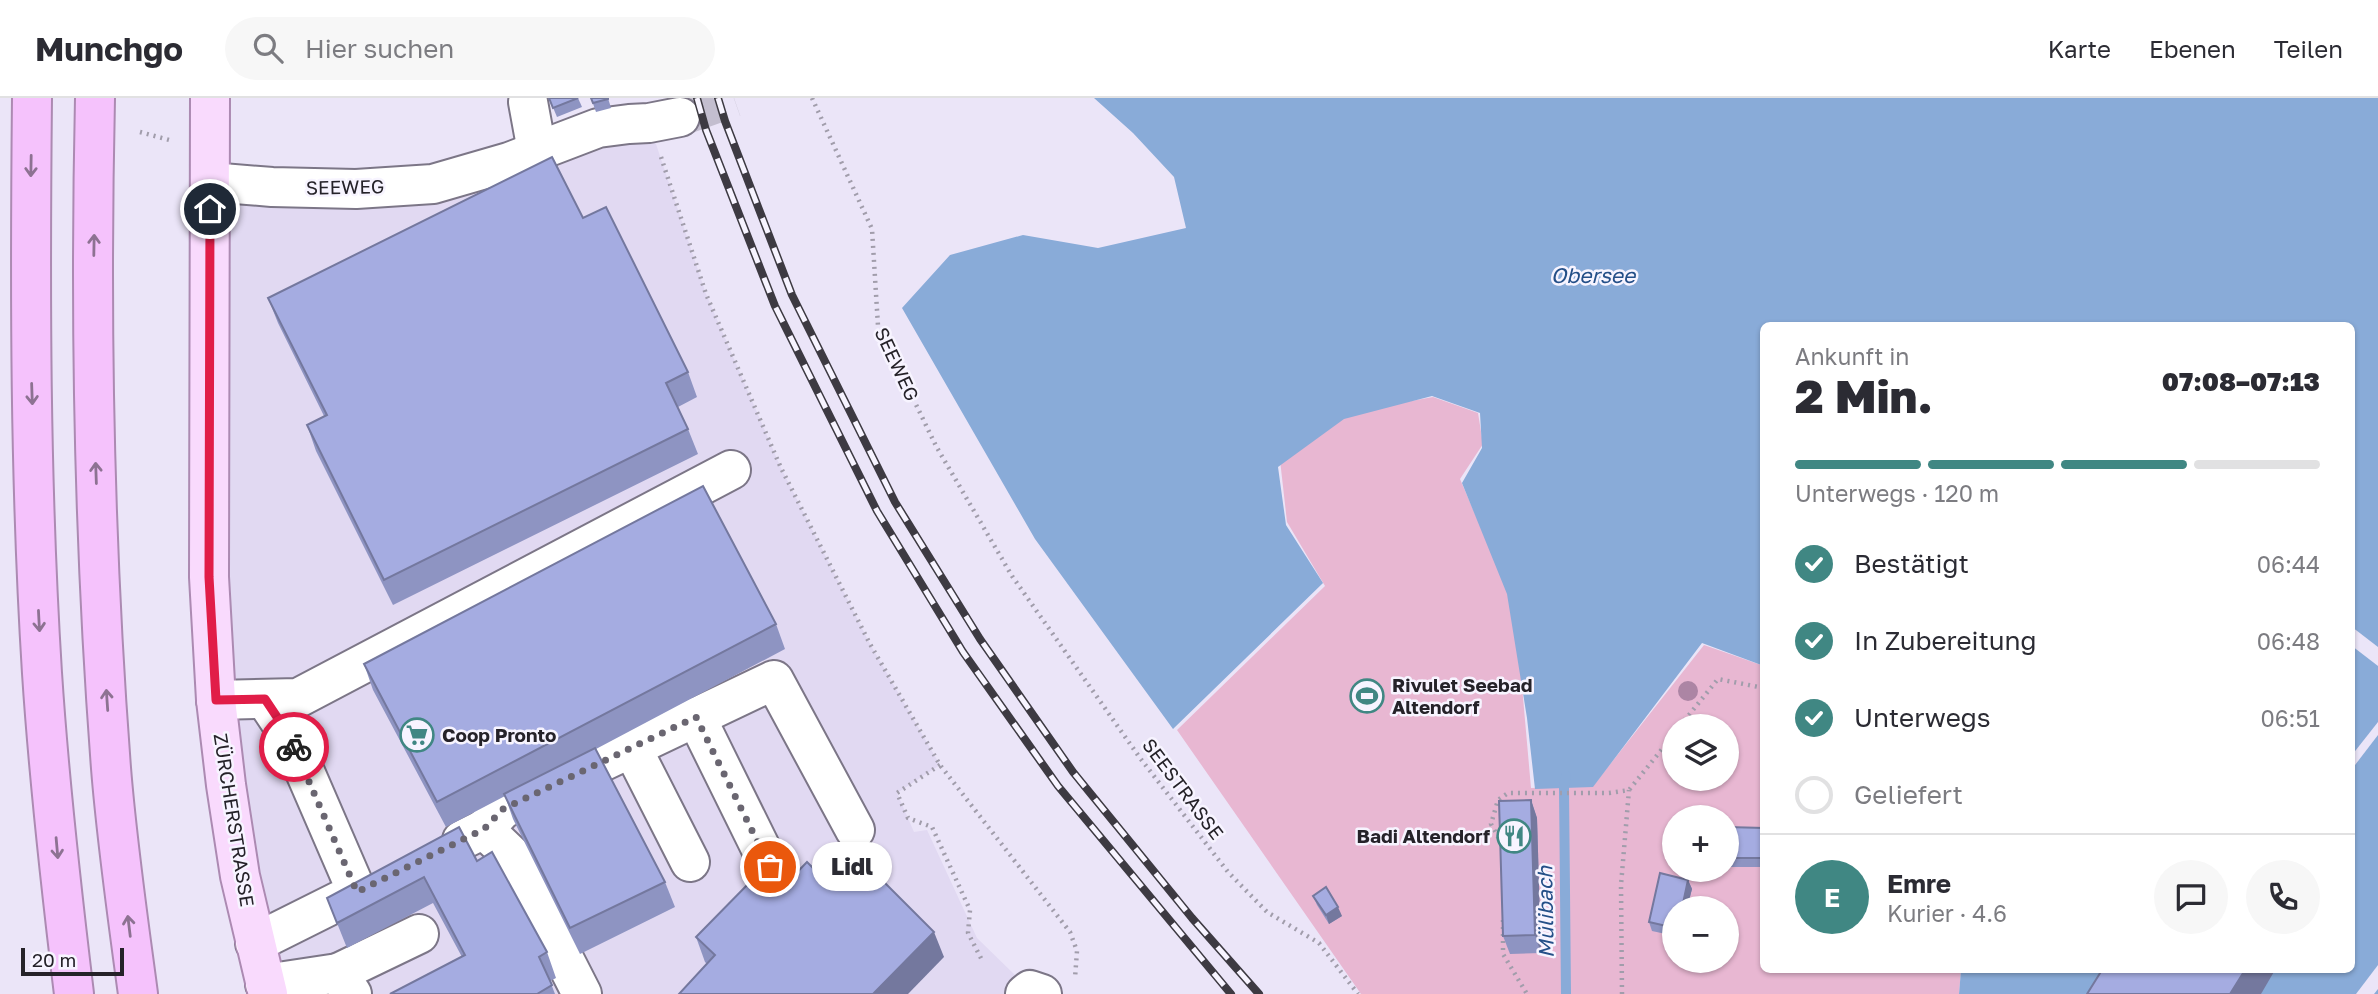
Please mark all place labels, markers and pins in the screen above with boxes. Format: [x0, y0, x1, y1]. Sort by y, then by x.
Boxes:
pin [180, 179, 240, 239]
place label: Rivulet Seebad Altendorf [1392, 673, 1532, 718]
sports icon: Rivulet Seebad Altendorf [1348, 677, 1386, 715]
supermarket icon: Coop Pronto [398, 716, 436, 754]
place label: Coop Pronto [442, 723, 556, 746]
restaurant icon: Badi Altendorf [1495, 817, 1533, 855]
place label: Badi Altendorf [1357, 824, 1490, 847]
pin [740, 837, 800, 897]
callout: Lidl [812, 842, 892, 892]

